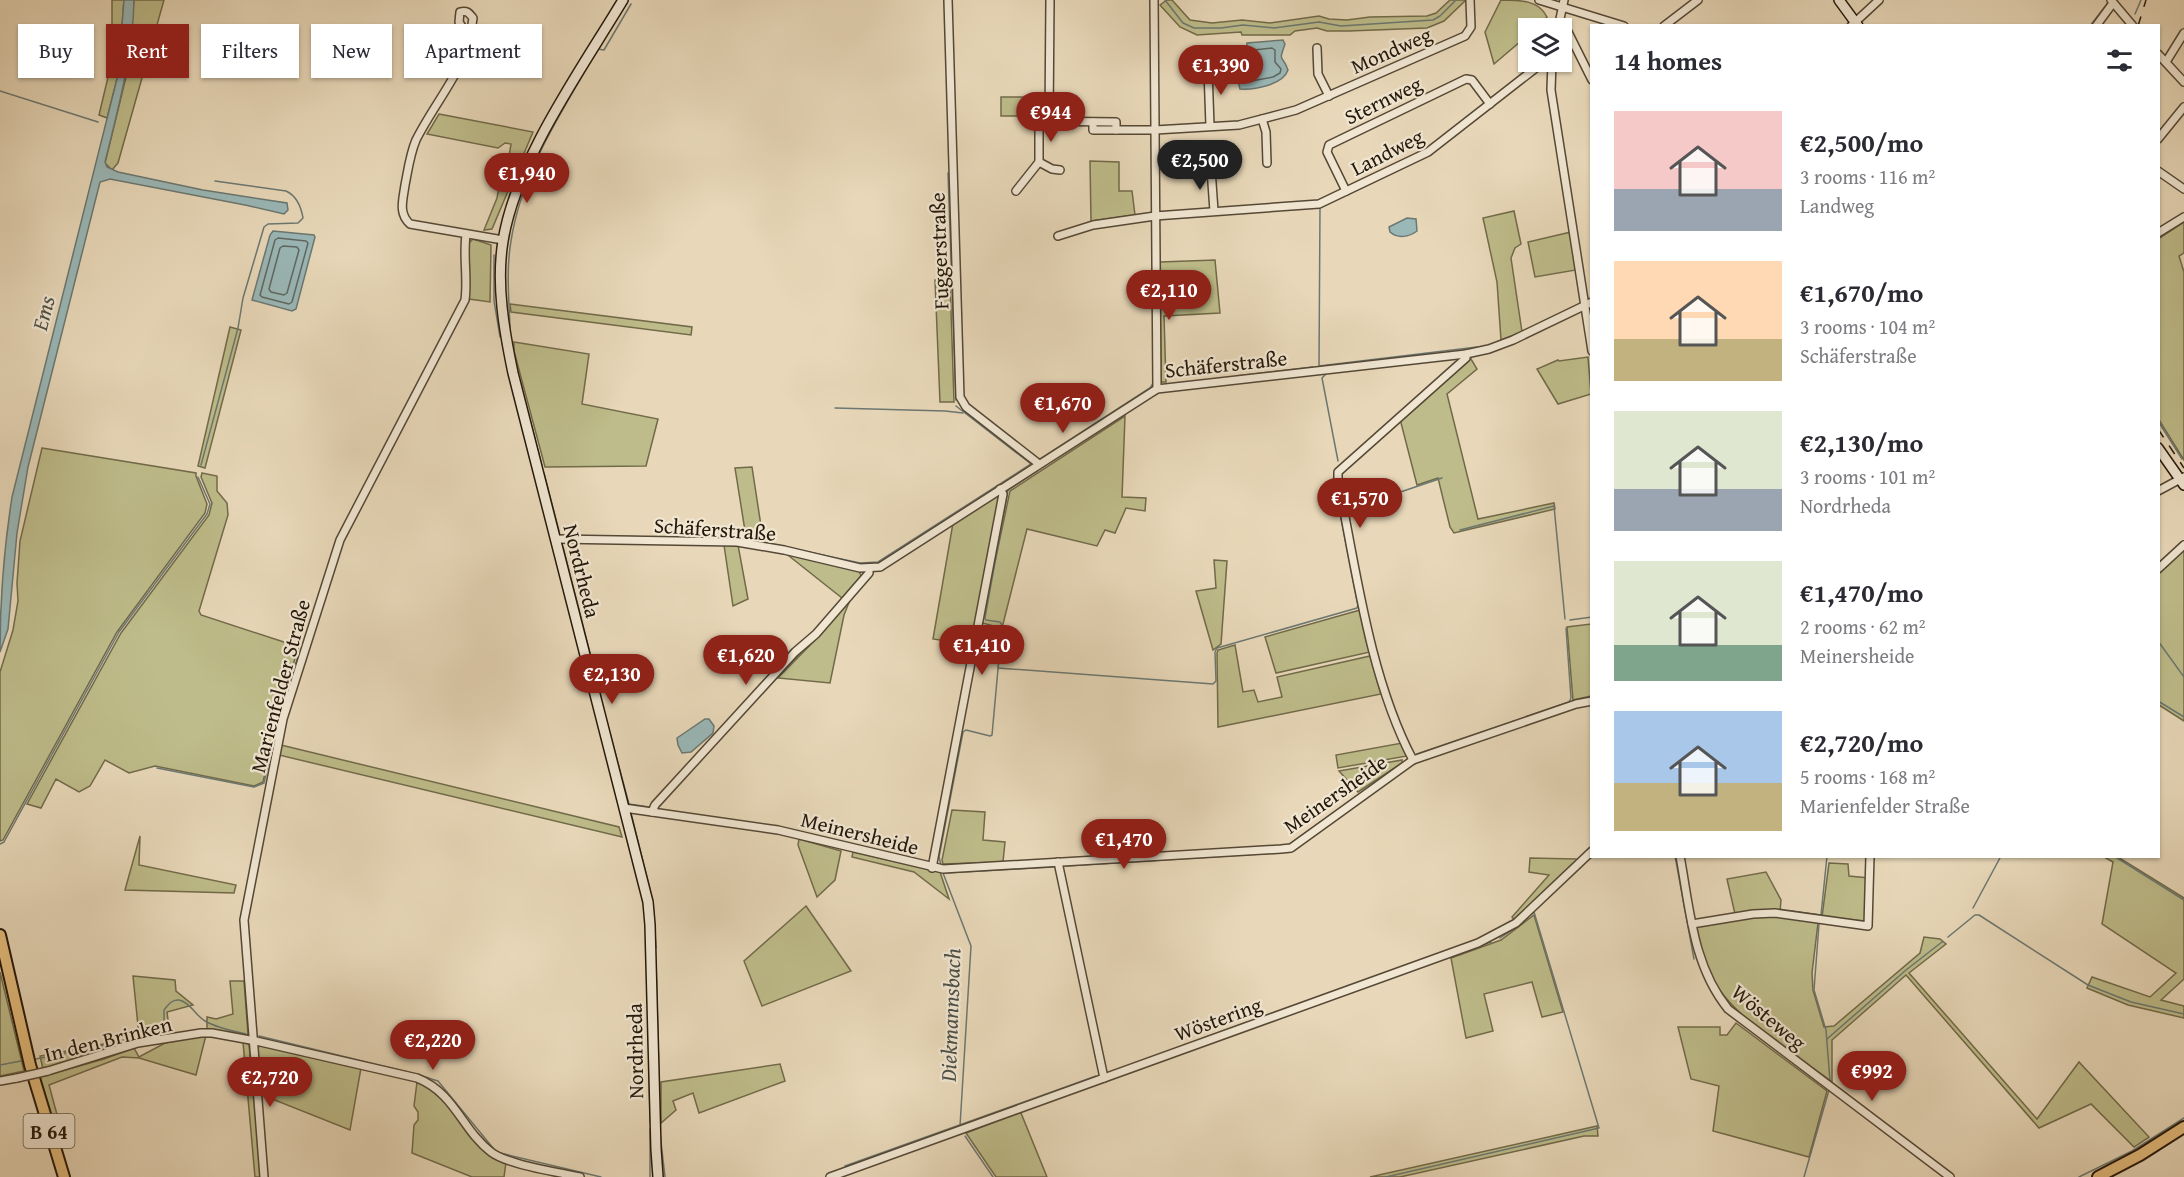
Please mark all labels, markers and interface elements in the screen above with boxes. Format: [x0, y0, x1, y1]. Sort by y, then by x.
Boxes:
street label: Mondweg [1346, 18, 1437, 82]
map controls [1518, 18, 1572, 72]
button: layers [1518, 18, 1572, 72]
chip: Buy [18, 24, 94, 78]
chip: Rent [106, 24, 189, 78]
chip: Filters [201, 24, 299, 78]
chip: New [311, 24, 392, 78]
chip: Apartment [404, 24, 542, 78]
text: 14 homes [1614, 41, 1722, 80]
icon: filters [2103, 44, 2136, 77]
pin: €1,390 [1172, 45, 1270, 96]
text: €1,390 [1192, 50, 1250, 79]
street label: Sternweg [1339, 68, 1427, 132]
pin: €944 [1015, 92, 1087, 143]
text: €944 [1030, 97, 1072, 126]
street label: Landweg [1345, 120, 1429, 184]
text: €2,500/mo [1800, 123, 1923, 162]
icon: home [1662, 135, 1734, 207]
pin: €2,500 [1151, 140, 1249, 191]
text: €2,500 [1171, 145, 1229, 174]
pin: €1,940 [478, 153, 576, 204]
text: €1,940 [498, 158, 556, 187]
text: 3 rooms · 116 m² [1800, 162, 1935, 191]
text: Landweg [1800, 191, 1874, 220]
street label: Fuggerstraße [921, 192, 957, 310]
pin: €2,110 [1120, 270, 1218, 321]
text: €1,670/mo [1800, 273, 1923, 312]
text: €2,110 [1140, 275, 1198, 304]
icon: home [1662, 285, 1734, 357]
water label: Ems [23, 292, 63, 335]
text: 3 rooms · 104 m² [1800, 312, 1935, 341]
text: Schäferstraße [1800, 341, 1917, 370]
street label: Schäferstraße [1163, 342, 1289, 386]
pin: €1,670 [1014, 383, 1112, 434]
text: €1,670 [1034, 388, 1092, 417]
text: €2,130/mo [1800, 423, 1923, 462]
icon: home [1662, 435, 1734, 507]
text: 3 rooms · 101 m² [1800, 462, 1935, 491]
pin: €1,570 [1311, 478, 1409, 529]
text: €1,570 [1331, 483, 1389, 512]
text: Nordrheda [1800, 491, 1891, 520]
street label: Schäferstraße [653, 509, 777, 549]
street label: Nordrheda [555, 521, 609, 621]
text: €1,470/mo [1800, 573, 1923, 612]
icon: home [1662, 585, 1734, 657]
street label: Marienfelder Straße [242, 596, 318, 776]
text: 2 rooms · 62 m² [1800, 612, 1926, 641]
pin: €1,410 [933, 625, 1031, 676]
text: €1,410 [953, 630, 1011, 659]
pin: €1,620 [697, 635, 795, 686]
text: €1,620 [717, 640, 775, 669]
text: Meinersheide [1800, 641, 1914, 670]
pin: €2,130 [563, 654, 661, 705]
text: €2,130 [583, 659, 641, 688]
text: €2,720/mo [1800, 723, 1923, 762]
icon: home [1662, 735, 1734, 807]
street label: Meinersheide [1277, 747, 1393, 841]
text: 5 rooms · 168 m² [1800, 762, 1935, 791]
text: Marienfelder Straße [1800, 791, 1970, 820]
street label: Meinersheide [798, 803, 922, 863]
pin: €1,470 [1075, 819, 1173, 870]
text: €1,470 [1095, 824, 1153, 853]
water label: Diekmannsbach [932, 948, 968, 1083]
street label: Wösteweg [1725, 977, 1813, 1058]
street label: Wöstering [1170, 989, 1267, 1049]
street label: Nordrheda [619, 1003, 651, 1099]
street label: In den Brinken [41, 1008, 175, 1070]
pin: €2,220 [384, 1020, 482, 1071]
text: €2,220 [404, 1025, 462, 1054]
pin: €992 [1836, 1051, 1908, 1102]
text: €992 [1851, 1056, 1893, 1085]
pin: €2,720 [221, 1057, 319, 1108]
text: €2,720 [241, 1062, 299, 1091]
road number: B 64 [23, 1114, 74, 1148]

